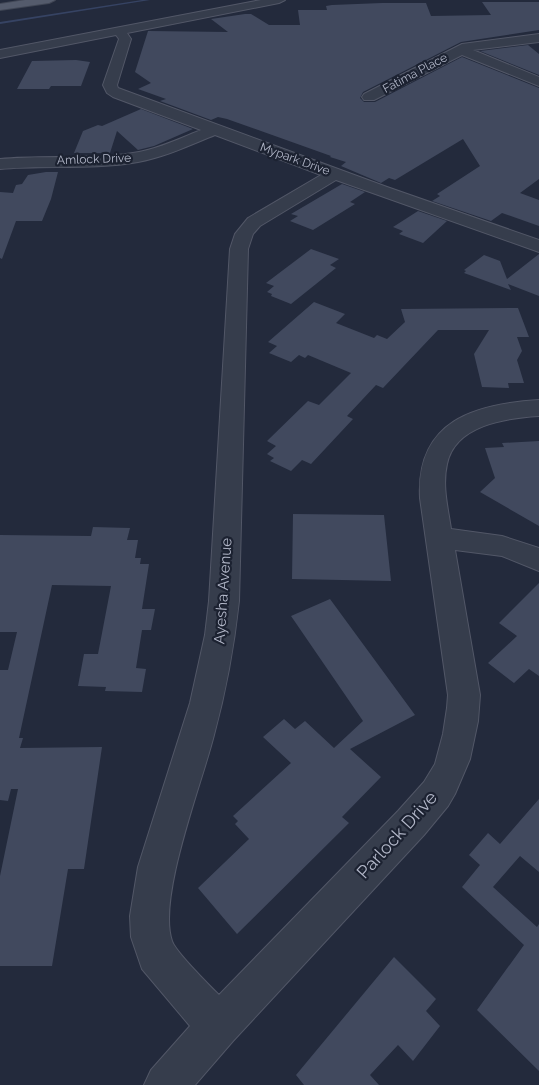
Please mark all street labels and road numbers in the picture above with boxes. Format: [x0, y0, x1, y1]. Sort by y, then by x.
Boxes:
street label: Fatima Place [380, 50, 450, 96]
street label: Mypark Drive [258, 140, 332, 178]
street label: Amlock Drive [57, 151, 131, 167]
street label: Ayesha Avenue [210, 537, 236, 645]
street label: Parlock Drive [352, 787, 441, 882]

